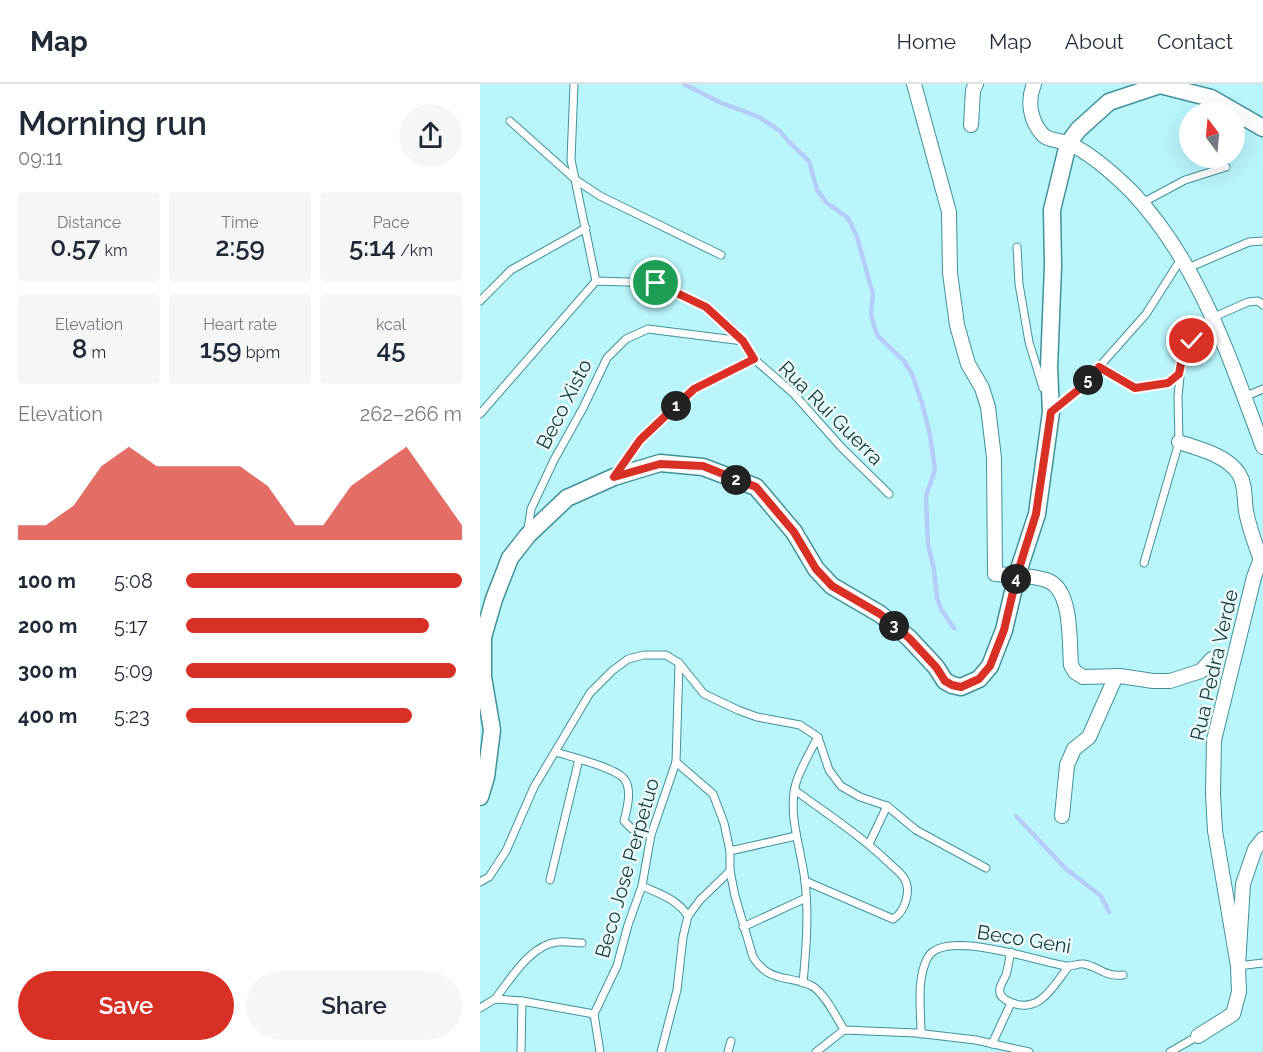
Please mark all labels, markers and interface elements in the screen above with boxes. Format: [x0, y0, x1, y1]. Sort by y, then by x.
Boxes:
text: Map [30, 25, 88, 58]
text: Home [897, 29, 956, 54]
text: Map [989, 29, 1032, 54]
text: About [1065, 29, 1124, 54]
text: Contact [1157, 29, 1233, 54]
north arrow [1179, 102, 1245, 168]
map controls [1179, 102, 1245, 168]
text: Morning run [18, 104, 207, 143]
button: share [399, 104, 462, 167]
text: 09:11 [18, 146, 63, 170]
text: Distance [57, 213, 121, 232]
text: Time [221, 213, 259, 232]
text: Pace [373, 213, 409, 232]
text: 0.57 [50, 232, 100, 262]
text: 2:59 [215, 232, 265, 262]
text: 5:14 [349, 232, 396, 262]
text: km [100, 241, 128, 260]
text: /km [396, 241, 433, 260]
pin [630, 257, 681, 308]
icon: arrive [639, 266, 672, 299]
text: Elevation [55, 315, 123, 334]
text: Heart rate [203, 315, 277, 334]
text: kcal [376, 315, 406, 334]
pin [1166, 315, 1217, 366]
icon: check [1175, 324, 1208, 357]
text: 8 [72, 334, 87, 364]
text: 159 [200, 334, 242, 364]
text: 45 [377, 334, 406, 364]
text: m [87, 343, 106, 362]
text: bpm [242, 343, 280, 362]
street label: Beco Xisto [531, 355, 597, 453]
street label: Rua Rui Guerra [774, 356, 888, 470]
pin: 5 [1073, 365, 1103, 395]
text: 5 [1084, 370, 1092, 389]
pin: 1 [661, 391, 691, 421]
text: 1 [672, 396, 680, 415]
text: Elevation [18, 402, 103, 426]
text: 262–266 m [360, 402, 462, 426]
pin: 2 [721, 465, 751, 495]
text: 2 [731, 470, 741, 489]
pin: 4 [1001, 564, 1031, 594]
text: 100 m [18, 569, 76, 593]
text: 5:08 [114, 569, 153, 593]
text: 4 [1011, 569, 1021, 588]
street label: Rua Pedra Verde [1185, 587, 1243, 743]
pin: 3 [879, 611, 909, 641]
text: 200 m [18, 614, 77, 638]
text: 5:17 [114, 614, 148, 638]
text: 3 [890, 616, 898, 635]
text: 300 m [18, 659, 77, 683]
text: 5:09 [114, 659, 153, 683]
text: 400 m [18, 704, 77, 728]
text: 5:23 [114, 704, 150, 728]
street label: Beco Jose Perpetuo [590, 775, 664, 961]
street label: Beco Geni [975, 920, 1073, 958]
button: Save [18, 971, 234, 1040]
button: Share [246, 971, 462, 1040]

